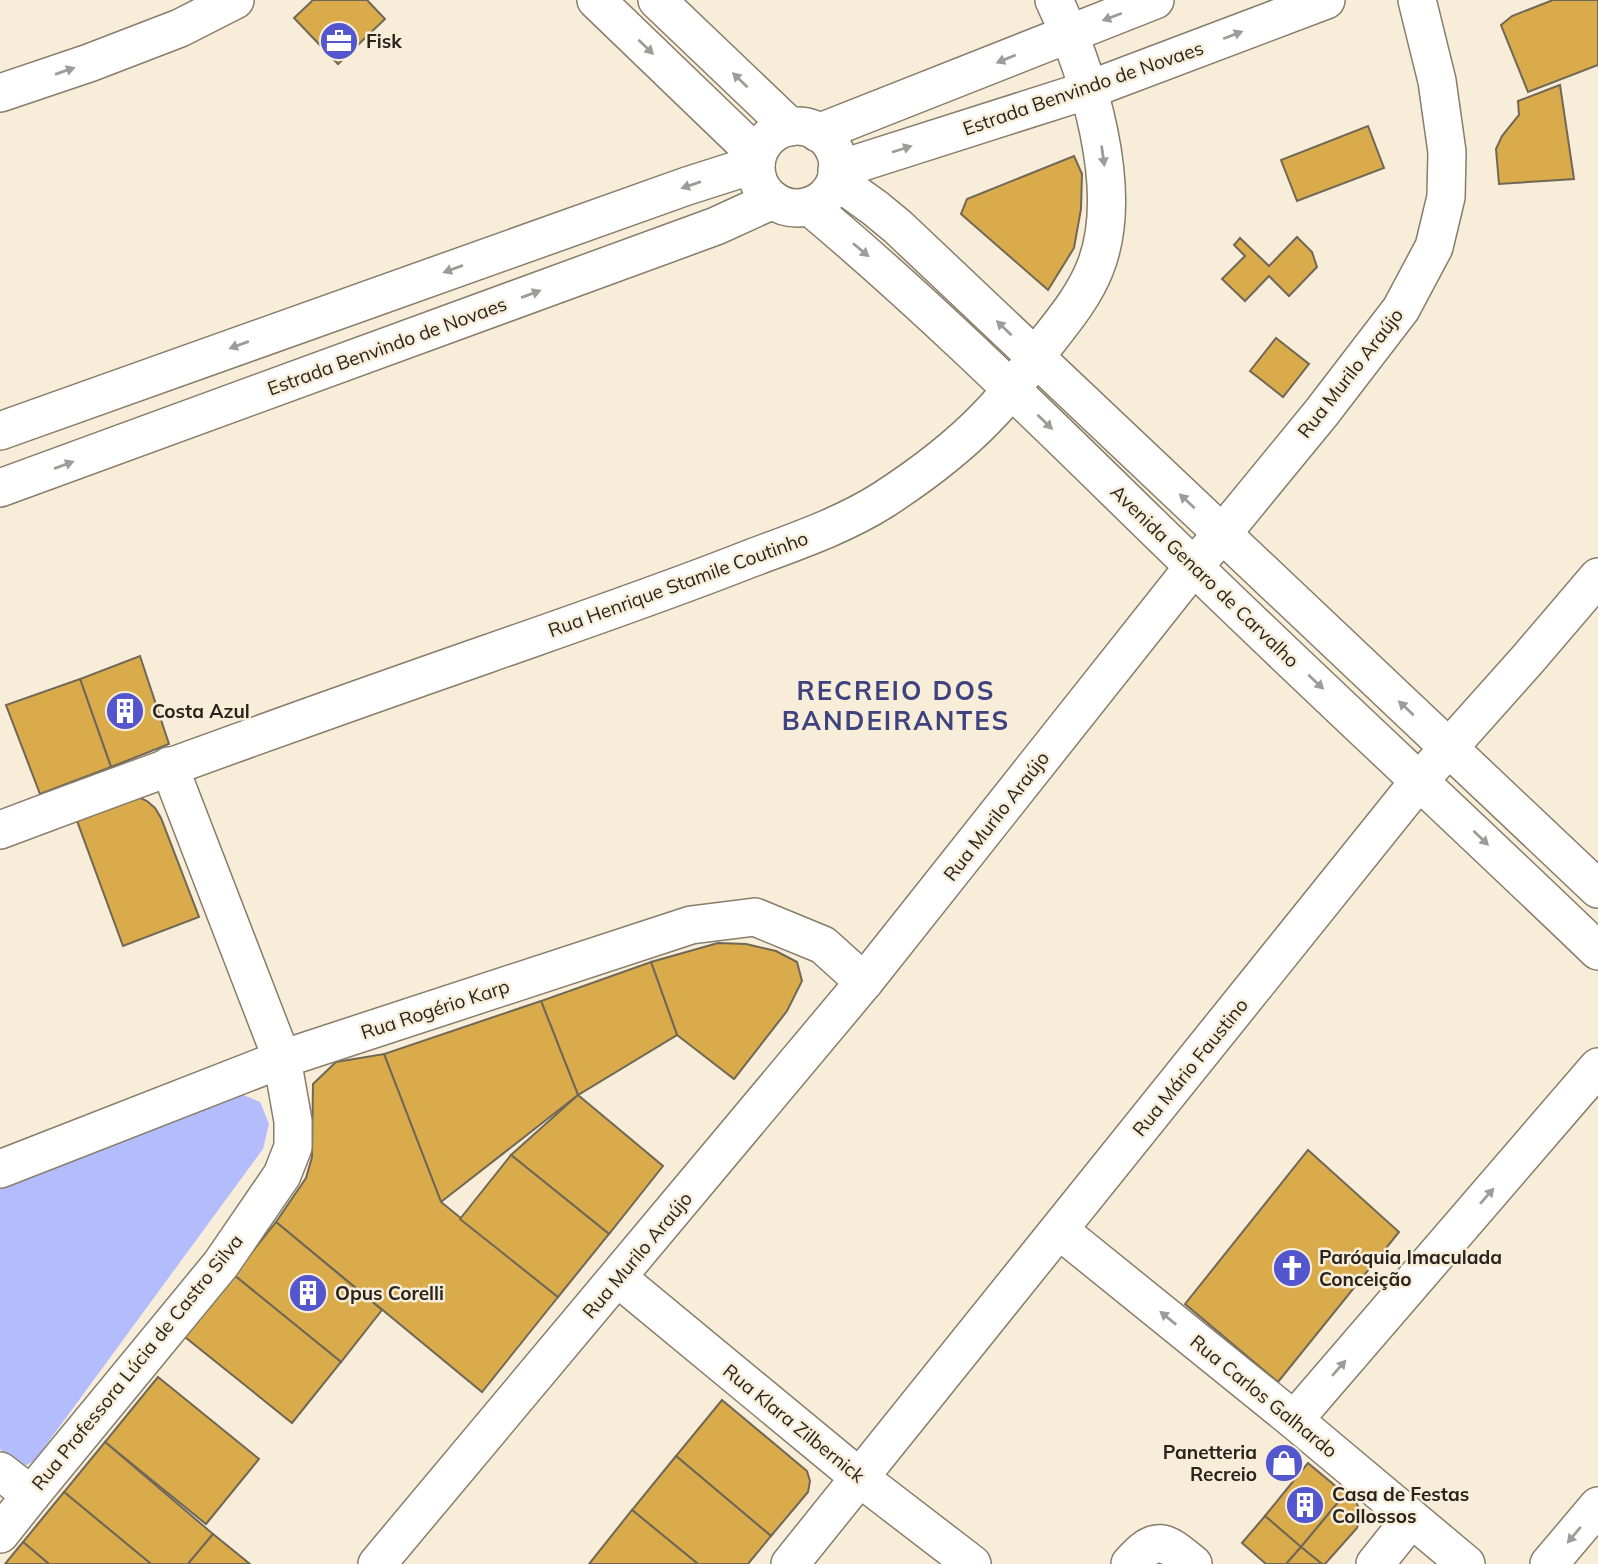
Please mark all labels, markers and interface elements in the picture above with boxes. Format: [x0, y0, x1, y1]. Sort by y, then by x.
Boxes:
one-way arrow [1102, 11, 1123, 22]
office icon: Fisk [318, 20, 360, 62]
place label: Fisk [366, 29, 402, 53]
one-way arrow [1223, 29, 1244, 40]
street label: Estrada Benvindo de Novaes [960, 35, 1206, 141]
one-way arrow [637, 39, 654, 56]
one-way arrow [996, 53, 1017, 64]
one-way arrow [54, 65, 75, 76]
one-way arrow [732, 71, 749, 88]
one-way arrow [892, 144, 913, 154]
one-way arrow [1097, 145, 1108, 167]
one-way arrow [680, 180, 701, 190]
one-way arrow [853, 242, 870, 257]
one-way arrow [443, 264, 464, 275]
one-way arrow [520, 288, 541, 299]
street label: Estrada Benvindo de Novaes [264, 291, 510, 401]
street label: Rua Murilo Araújo [1292, 303, 1408, 443]
one-way arrow [996, 321, 1013, 337]
one-way arrow [228, 340, 249, 351]
one-way arrow [1037, 414, 1054, 431]
one-way arrow [54, 459, 75, 470]
street label: Avenida Genaro de Carvalho [1106, 480, 1304, 672]
one-way arrow [1178, 493, 1196, 509]
street label: Rua Henrique Stamile Coutinho [545, 526, 811, 642]
one-way arrow [1307, 673, 1324, 689]
district label: RECREIO DOS BANDEIRANTES [782, 674, 1010, 737]
building icon: Costa Azul [104, 690, 146, 732]
place label: Costa Azul [152, 699, 250, 723]
one-way arrow [1397, 700, 1415, 716]
street label: Rua Murilo Araújo [938, 746, 1054, 886]
one-way arrow [1472, 830, 1489, 847]
street label: Rua Rogério Karp [358, 974, 512, 1044]
street label: Rua Mário Faustino [1127, 993, 1253, 1141]
street label: Rua Murilo Araújo [577, 1187, 697, 1323]
one-way arrow [1479, 1187, 1495, 1205]
street label: Rua Professora Lúcia de Castro Silva [26, 1229, 248, 1495]
place label: Paróquia Imaculada Conceição [1319, 1245, 1502, 1291]
church icon: Paróquia Imaculada Conceição [1271, 1247, 1313, 1289]
building icon: Opus Corelli [287, 1272, 329, 1314]
place label: Opus Corelli [335, 1281, 444, 1305]
one-way arrow [1159, 1311, 1177, 1326]
street label: Rua Carlos Galhardo [1186, 1329, 1342, 1463]
street label: Rua Klara Zilbernick [718, 1358, 870, 1488]
one-way arrow [1331, 1360, 1346, 1377]
place label: Panetteria Recreio [1163, 1440, 1257, 1486]
shop icon: Panetteria Recreio [1263, 1442, 1305, 1484]
place label: Casa de Festas Collossos [1332, 1482, 1469, 1528]
building icon: Casa de Festas Collossos [1284, 1484, 1326, 1526]
one-way arrow [1566, 1526, 1581, 1544]

